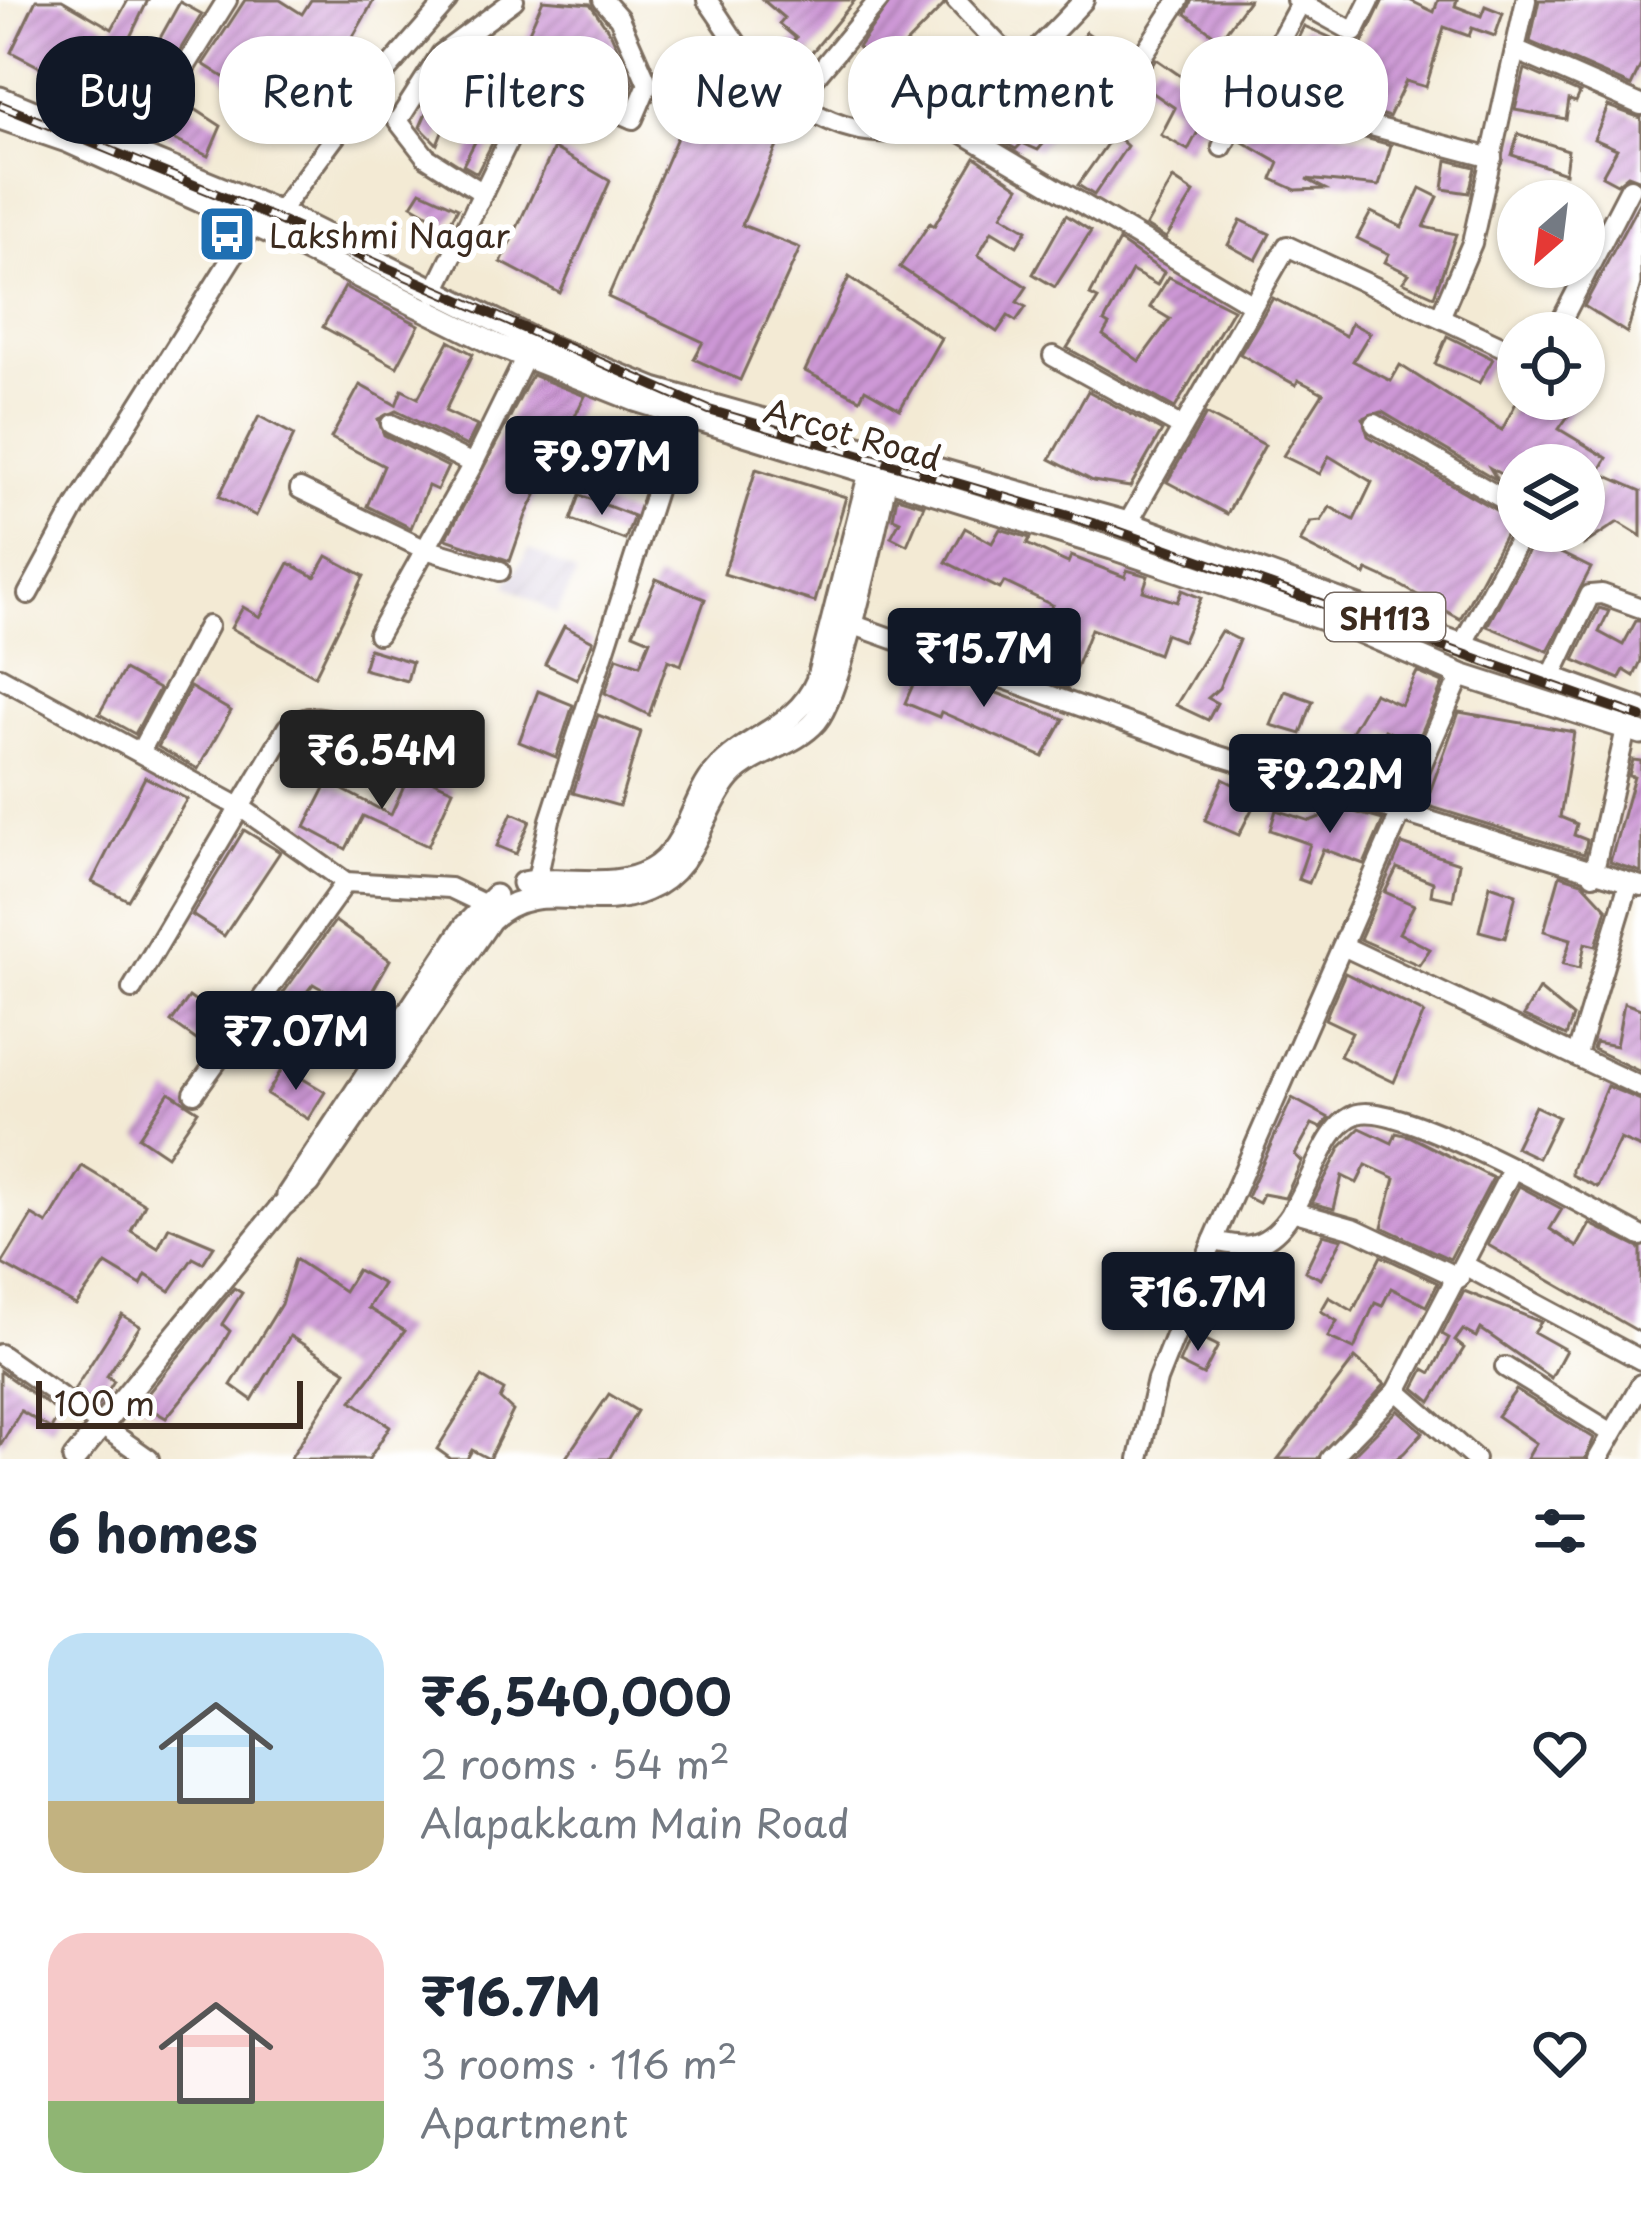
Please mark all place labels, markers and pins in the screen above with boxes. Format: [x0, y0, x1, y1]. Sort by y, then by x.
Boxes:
bus stop icon: Lakshmi Nagar [196, 203, 258, 265]
place label: Lakshmi Nagar [269, 209, 510, 259]
pin: ₹9.97M [504, 416, 700, 518]
pin: ₹15.7M [886, 608, 1082, 710]
pin: ₹6.54M [284, 710, 480, 812]
pin: ₹9.22M [1232, 734, 1428, 836]
pin: ₹7.07M [198, 991, 394, 1093]
pin: ₹16.7M [1100, 1252, 1296, 1354]

